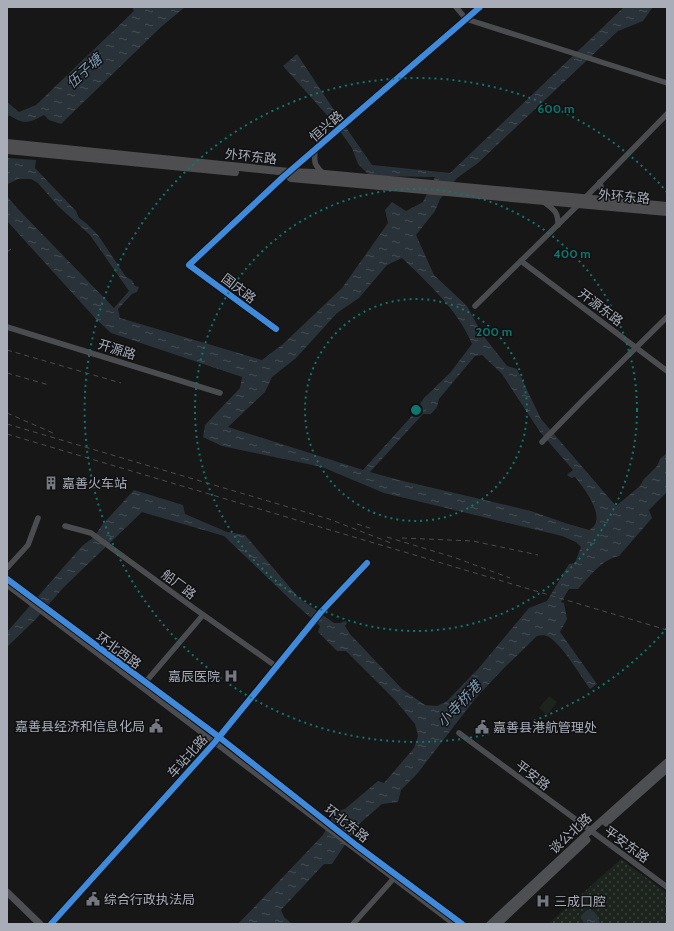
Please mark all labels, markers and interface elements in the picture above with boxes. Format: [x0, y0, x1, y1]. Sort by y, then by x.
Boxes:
water label: 伍子塘 [63, 49, 107, 92]
text: 600 m [538, 101, 574, 116]
street label: 恒兴路 [306, 107, 346, 145]
street label: 外环东路 [224, 145, 278, 167]
street label: 外环东路 [597, 186, 651, 206]
text: 400 m [553, 246, 591, 261]
street label: 国庆路 [219, 270, 259, 306]
street label: 开源东路 [575, 285, 627, 329]
text: 200 m [476, 324, 512, 339]
street label: 开源路 [96, 336, 138, 362]
centre of rings [409, 403, 423, 417]
building icon: 嘉善火车站 [43, 475, 59, 491]
place label: 嘉善火车站 [62, 475, 127, 491]
street label: 船厂路 [159, 566, 199, 602]
street label: 环北西路 [93, 628, 145, 672]
place label: 嘉辰医院 [168, 668, 220, 684]
hospital icon: 嘉辰医院 [223, 668, 239, 684]
water label: 小寺桥港 [433, 676, 486, 731]
place label: 嘉善县经济和信息化局 [15, 718, 145, 734]
public building icon: 嘉善县经济和信息化局 [148, 718, 164, 734]
public building icon: 嘉善县港航管理处 [474, 719, 490, 735]
place label: 嘉善县港航管理处 [493, 719, 597, 735]
street label: 车站北路 [164, 731, 210, 781]
street label: 平安路 [513, 757, 553, 793]
street label: 环北东路 [322, 801, 372, 845]
street label: 谈公北路 [546, 809, 594, 857]
street label: 平安东路 [601, 822, 653, 866]
public building icon: 综合行政执法局 [85, 891, 101, 907]
place label: 综合行政执法局 [104, 891, 195, 907]
hospital icon: 三成口腔 [535, 893, 551, 909]
place label: 三成口腔 [554, 893, 606, 909]

